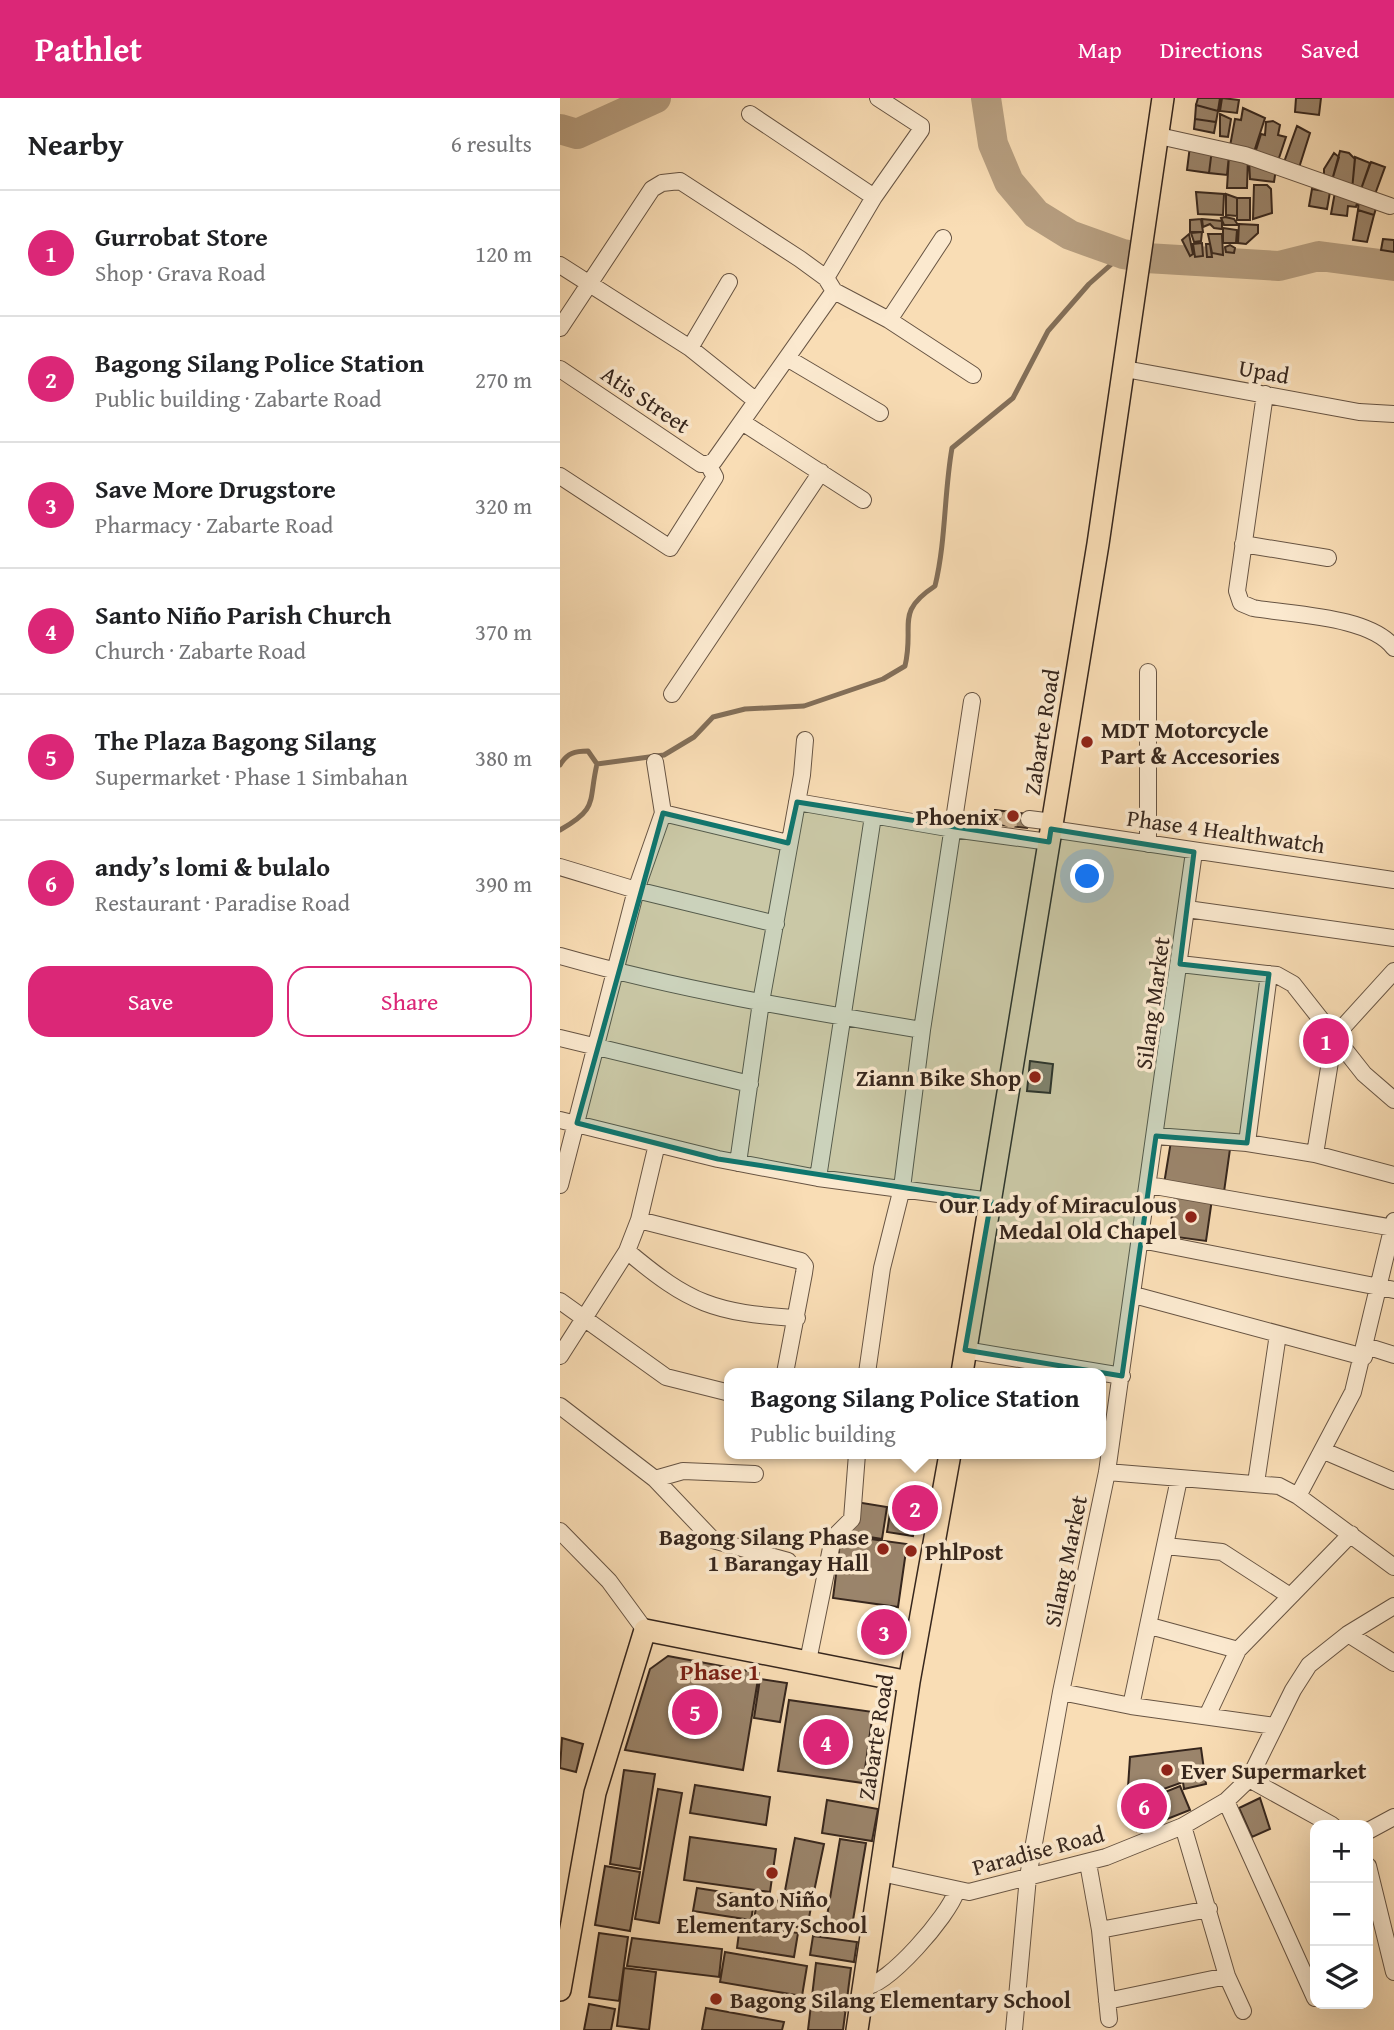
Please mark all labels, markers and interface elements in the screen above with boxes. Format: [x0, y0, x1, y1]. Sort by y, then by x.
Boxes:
text: Pathlet [35, 25, 142, 73]
text: Map [1078, 32, 1122, 67]
text: Directions [1160, 32, 1263, 67]
text: Saved [1301, 32, 1359, 67]
text: Nearby [28, 122, 124, 166]
text: 6 results [451, 127, 532, 160]
text: Gurrobat Store [95, 217, 268, 256]
text: 1 [45, 237, 57, 270]
text: 120 m [475, 237, 532, 270]
text: Shop · Grava Road [95, 256, 266, 289]
text: Bagong Silang Police Station [95, 343, 424, 382]
street label: Upad [1236, 350, 1293, 392]
street label: Atis Street [595, 357, 697, 441]
text: 2 [45, 363, 57, 396]
text: 270 m [475, 363, 532, 396]
text: Public building · Zabarte Road [95, 382, 382, 415]
text: Save More Drugstore [95, 469, 336, 508]
text: 3 [45, 489, 57, 522]
text: 320 m [475, 489, 532, 522]
text: Pharmacy · Zabarte Road [95, 508, 333, 541]
text: Santo Niño Parish Church [95, 595, 391, 634]
text: 4 [45, 615, 57, 648]
text: 370 m [475, 615, 532, 648]
text: Church · Zabarte Road [95, 634, 306, 667]
street label: Zabarte Road [1015, 666, 1067, 798]
place label: MDT Motorcycle Part & Accesories [1101, 713, 1280, 772]
text: The Plaza Bagong Silang [95, 721, 376, 760]
marker: MDT Motorcycle Part & Accesories [1079, 734, 1095, 750]
text: 5 [45, 741, 57, 774]
text: 380 m [475, 741, 532, 774]
text: Supermarket · Phase 1 Simbahan [95, 760, 408, 793]
place label: Phoenix [916, 800, 999, 833]
street label: Phase 4 Healthwatch [1125, 801, 1327, 861]
marker: Phoenix [1005, 808, 1021, 824]
text: andy’s lomi & bulalo [95, 847, 330, 886]
your location [1070, 859, 1104, 893]
text: 6 [45, 867, 57, 900]
text: 390 m [475, 867, 532, 900]
text: Restaurant · Paradise Road [95, 886, 350, 919]
street label: Silang Market [1126, 934, 1178, 1072]
button: Save [28, 966, 273, 1037]
button: Share [287, 966, 532, 1037]
pin: 1 [1303, 1015, 1349, 1067]
place label: Ziann Bike Shop [856, 1061, 1021, 1094]
marker: Ziann Bike Shop [1027, 1069, 1043, 1085]
place label: Our Lady of Miraculous Medal Old Chapel [939, 1188, 1177, 1247]
marker: Our Lady of Miraculous Medal Old Chapel [1183, 1209, 1199, 1225]
popup [724, 1368, 1106, 1459]
text: Bagong Silang Police Station [750, 1378, 1080, 1417]
text: Public building [750, 1417, 896, 1450]
pin: 2 [892, 1482, 938, 1534]
street label: Silang Market [1035, 1492, 1095, 1630]
place label: Bagong Silang Phase 1 Barangay Hall [659, 1520, 869, 1579]
place label: PhlPost [925, 1535, 1004, 1568]
marker: Bagong Silang Phase 1 Barangay Hall [875, 1541, 891, 1557]
marker: PhlPost [903, 1543, 919, 1559]
pin: 3 [861, 1606, 907, 1658]
district label: Phase 1 [680, 1654, 760, 1689]
street label: Zabarte Road [849, 1671, 901, 1803]
pin: 5 [672, 1686, 718, 1738]
pin: 4 [803, 1716, 849, 1768]
place label: Ever Supermarket [1181, 1754, 1367, 1787]
marker: Ever Supermarket [1159, 1762, 1175, 1778]
pin: 6 [1121, 1780, 1167, 1832]
street label: Paradise Road [968, 1816, 1108, 1883]
map controls [1310, 1820, 1373, 2009]
button: + [1310, 1820, 1373, 1883]
marker: Santo Niño Elementary School [764, 1865, 780, 1881]
place label: Santo Niño Elementary School [677, 1882, 867, 1941]
button: − [1310, 1883, 1373, 1946]
button: layers [1310, 1946, 1373, 2009]
place label: Bagong Silang Elementary School [730, 1983, 1071, 2016]
marker: Bagong Silang Elementary School [708, 1991, 724, 2007]

